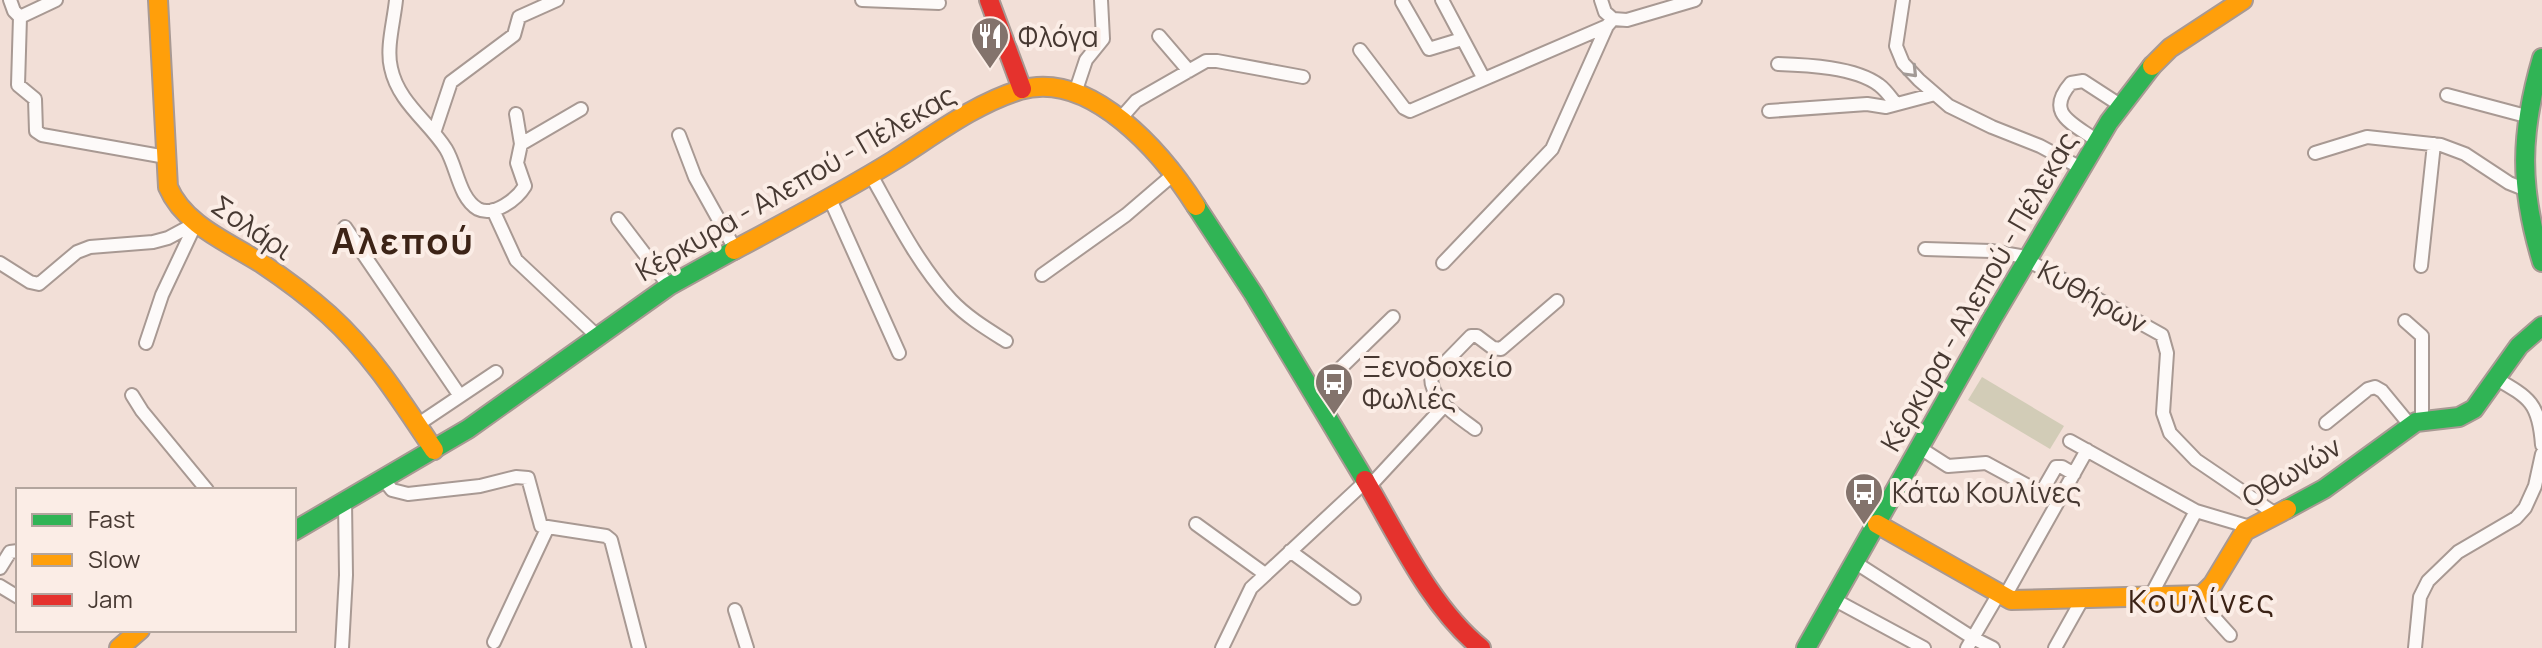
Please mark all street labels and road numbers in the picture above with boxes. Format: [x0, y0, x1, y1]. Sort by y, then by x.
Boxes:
street label: Κέρκυρα - Αλεπού - Πέλεκας [628, 75, 962, 289]
street label: Κέρκυρα - Αλεπού - Πέλεκας [1871, 124, 2085, 458]
street label: Σολάρι [205, 186, 301, 268]
street label: Κυθήρων [2032, 251, 2154, 341]
street label: Οθωνών [2235, 427, 2347, 515]

